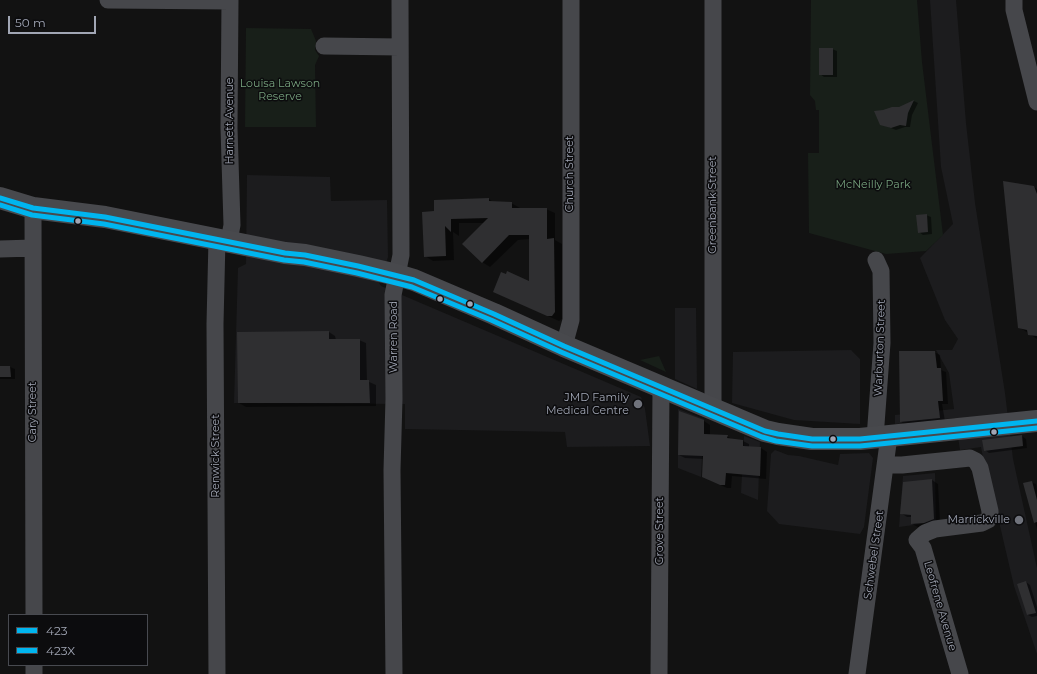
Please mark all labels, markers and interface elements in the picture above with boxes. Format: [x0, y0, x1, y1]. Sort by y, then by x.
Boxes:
scale bar [10, 8, 98, 34]
text: 50 m [15, 15, 46, 30]
street label: Harnett Avenue [223, 77, 237, 165]
park label: Louisa Lawson Reserve [240, 77, 320, 103]
street label: Church Street [563, 136, 577, 212]
street label: Greenbank Street [706, 156, 720, 254]
park label: McNeilly Park [835, 178, 911, 192]
unlabelled marker [73, 216, 83, 226]
unlabelled marker [435, 294, 445, 304]
unlabelled marker [465, 299, 475, 309]
street label: Warburton Street [872, 300, 888, 396]
street label: Warren Road [387, 301, 401, 373]
street label: Cary Street [26, 382, 40, 442]
place label: JMD Family Medical Centre [546, 391, 629, 417]
marker: JMD Family Medical Centre [632, 398, 644, 410]
street label: Renwick Street [209, 414, 223, 498]
unlabelled marker [989, 427, 999, 437]
unlabelled marker [828, 434, 838, 444]
street label: Grove Street [653, 497, 667, 565]
street label: Schwebel Street [861, 510, 887, 600]
place label: Marrickville [948, 513, 1010, 527]
marker: Marrickville [1013, 514, 1025, 526]
street label: Leofrene Avenue [921, 559, 959, 653]
legend [8, 614, 148, 666]
text: 423 [46, 623, 68, 638]
text: 423X [46, 643, 75, 658]

